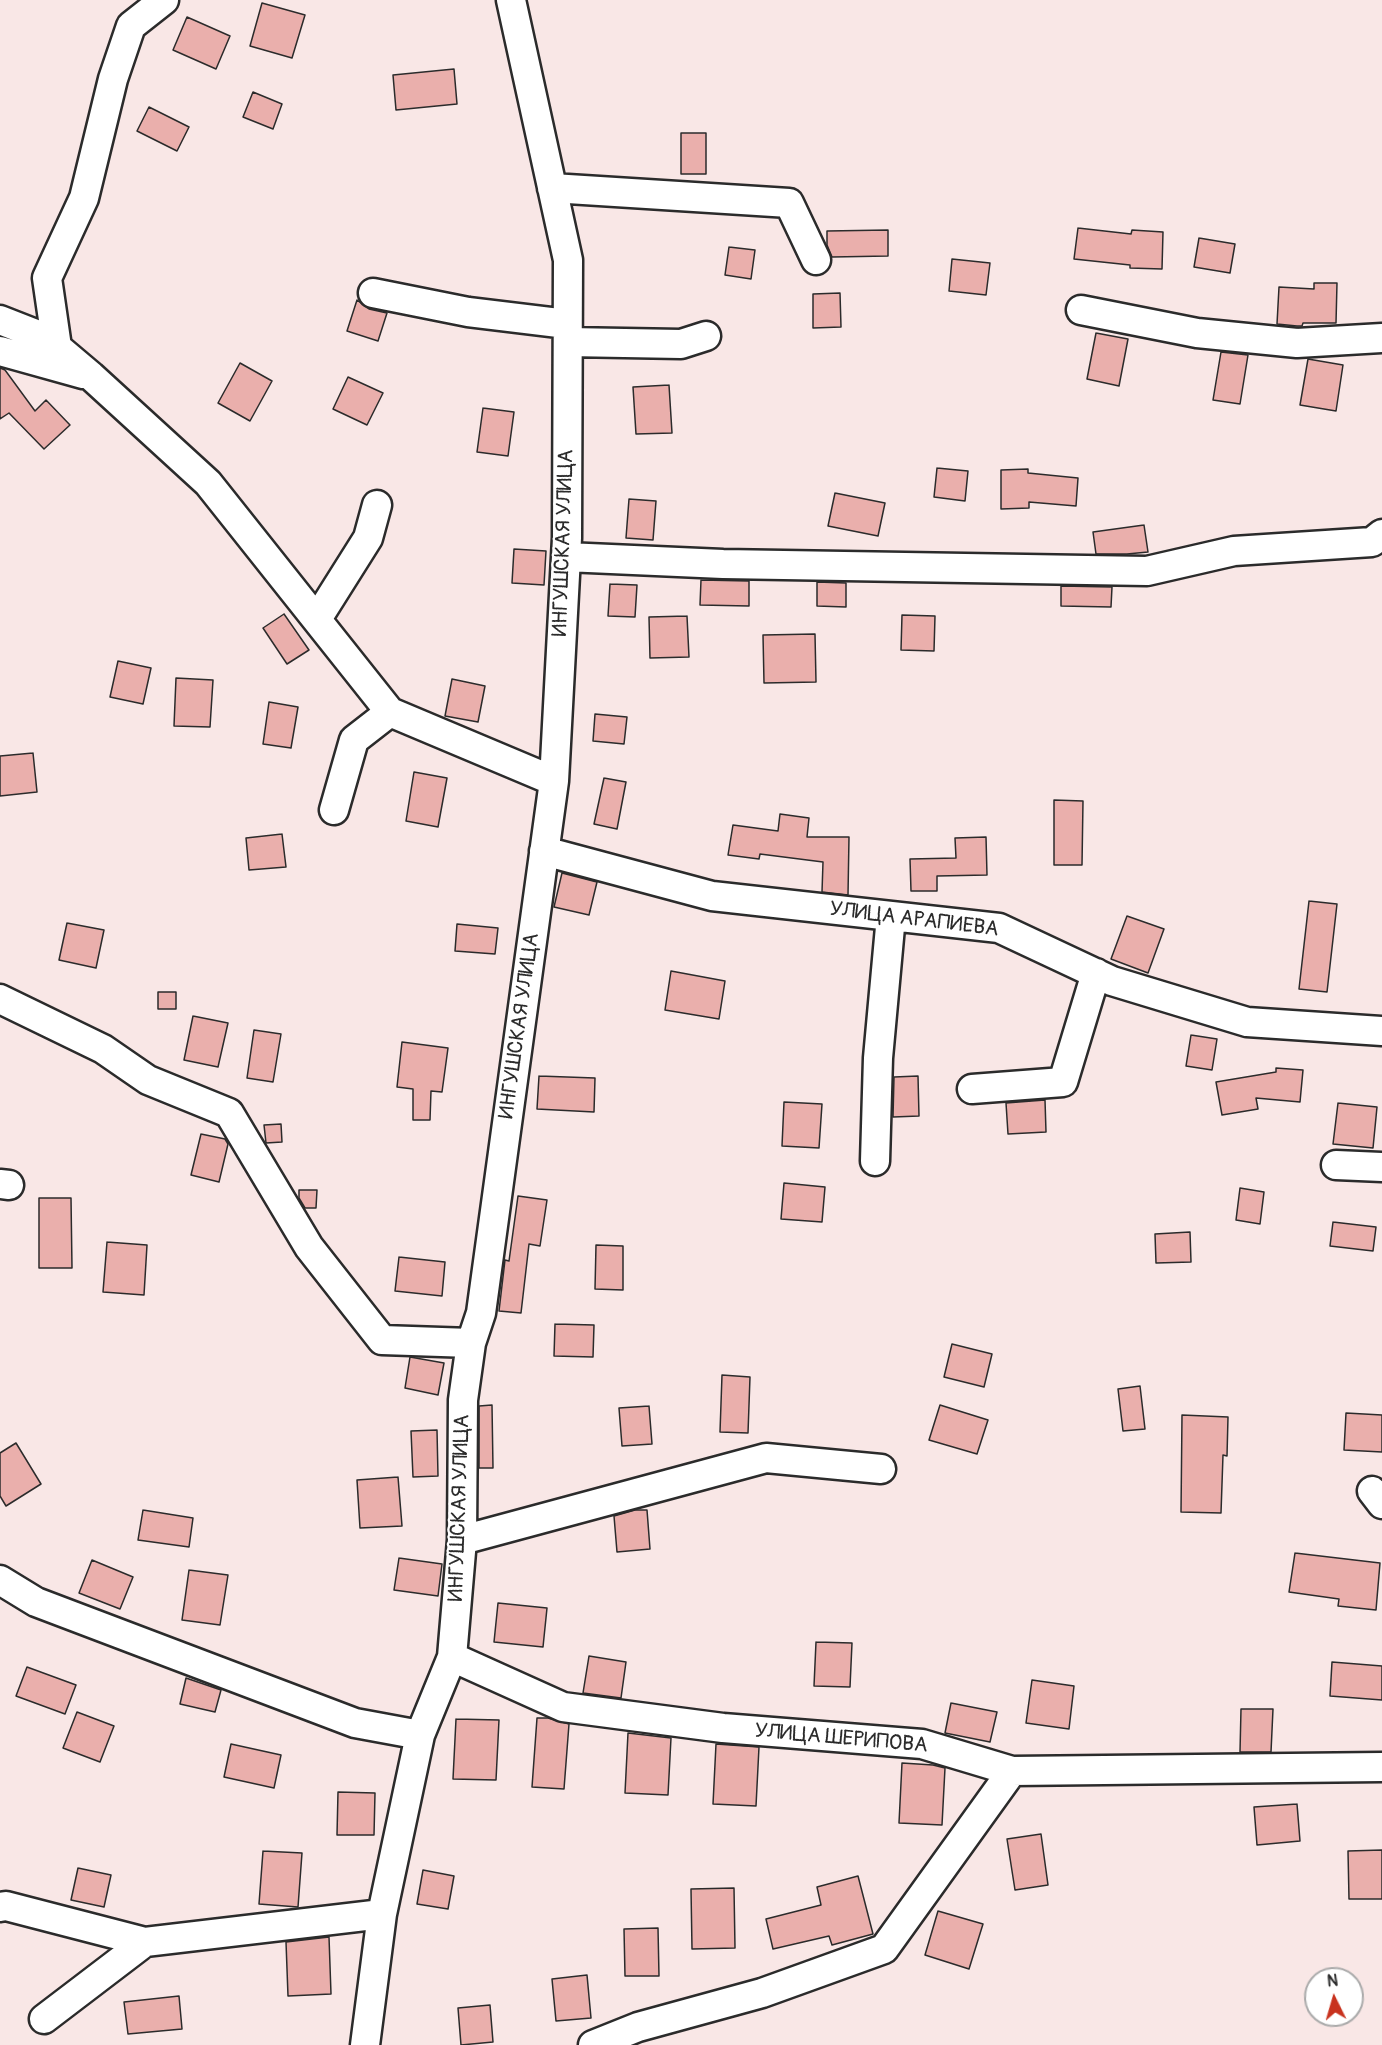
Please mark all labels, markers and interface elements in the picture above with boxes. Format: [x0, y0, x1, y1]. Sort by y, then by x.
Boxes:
street label: ИНГУШСКАЯ УЛИЦА [548, 449, 580, 637]
street label: УЛИЦА АРАПИЕВА [828, 897, 1000, 943]
street label: ИНГУШСКАЯ УЛИЦА [494, 931, 546, 1121]
street label: ИНГУШСКАЯ УЛИЦА [444, 1414, 476, 1602]
street label: УЛИЦА ШЕРИПОВА [753, 1719, 929, 1759]
north arrow [1304, 1967, 1364, 2027]
text: N [1326, 1971, 1339, 1991]

